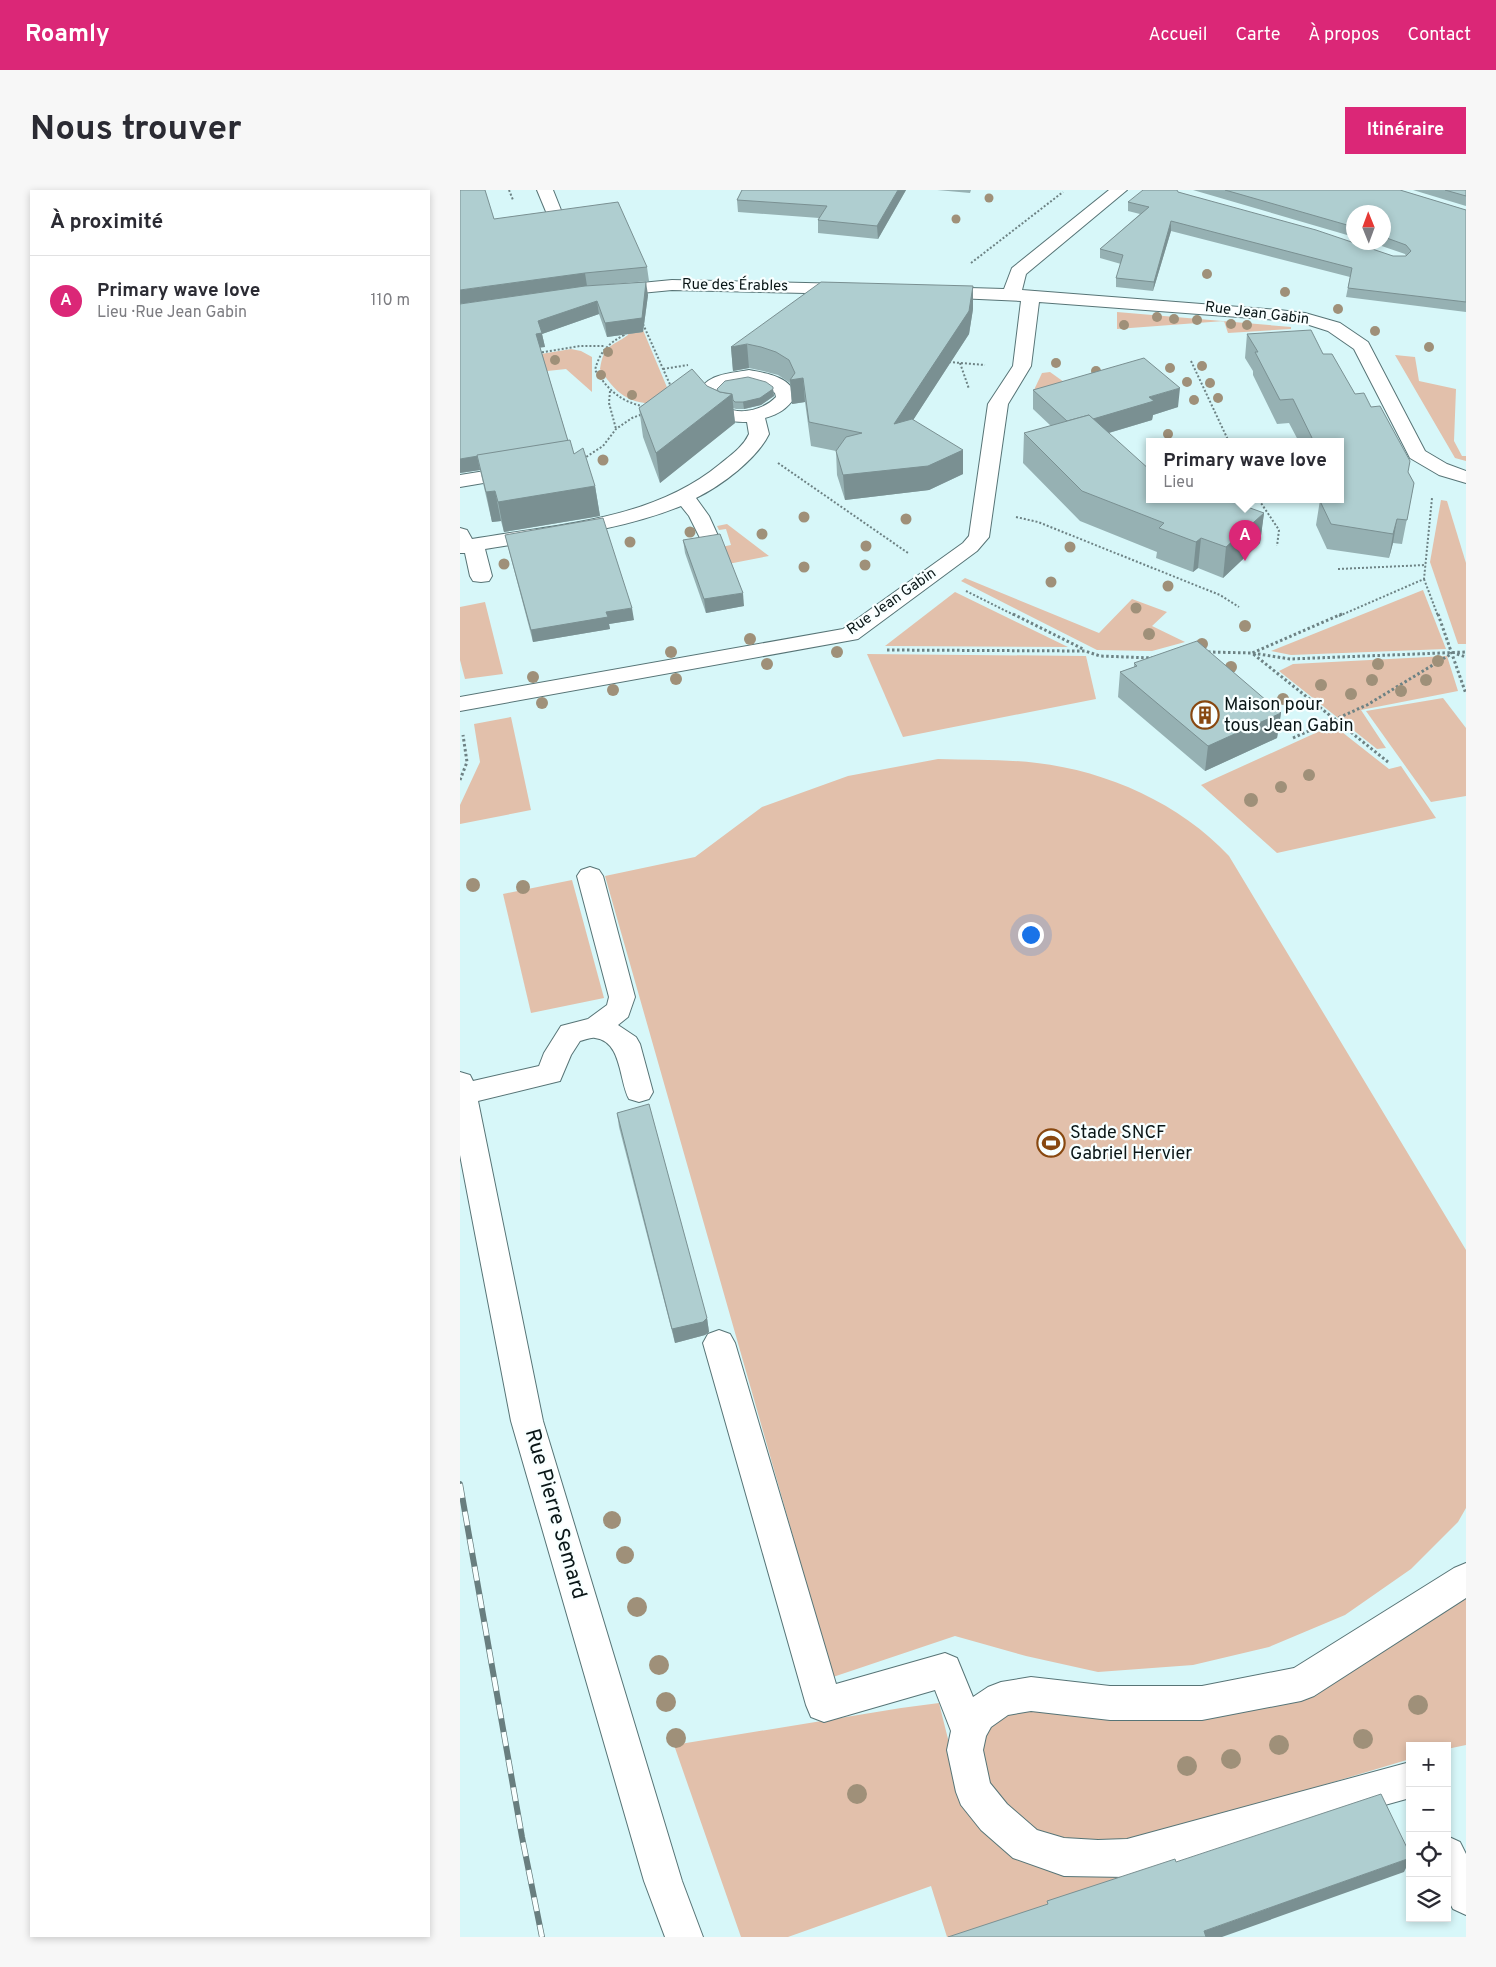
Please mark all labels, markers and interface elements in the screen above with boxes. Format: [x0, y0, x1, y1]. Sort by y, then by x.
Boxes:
text: Roamly [25, 20, 110, 50]
text: Accueil [1148, 24, 1207, 47]
text: Carte [1235, 24, 1280, 47]
text: À propos [1308, 24, 1379, 47]
text: Contact [1407, 24, 1471, 47]
button: Itinéraire [1345, 107, 1466, 154]
text: Nous trouver [30, 108, 242, 152]
north arrow [1346, 205, 1391, 250]
text: À proximité [50, 209, 163, 236]
street label: Rue des Érables [682, 275, 788, 296]
text: Primary wave love [97, 279, 260, 303]
text: A [60, 291, 72, 311]
text: 110 m [370, 291, 410, 311]
street label: Rue Jean Gabin [1204, 298, 1310, 330]
text: Lieu · Rue Jean Gabin [97, 303, 247, 323]
popup [1146, 438, 1344, 503]
text: Primary wave love [1163, 449, 1327, 473]
text: Lieu [1163, 473, 1194, 493]
pin: A [1229, 520, 1261, 561]
street label: Rue Jean Gabin [844, 564, 940, 640]
place label: Maison pour tous Jean Gabin [1224, 694, 1354, 738]
building icon: Maison pour tous Jean Gabin [1190, 700, 1220, 730]
your location [1018, 922, 1044, 948]
place label: Stade SNCF Gabriel Hervier [1070, 1122, 1192, 1166]
sports icon: Stade SNCF Gabriel Hervier [1036, 1128, 1066, 1158]
street label: Rue Pierre Semard [518, 1426, 592, 1602]
map controls [1406, 1742, 1451, 1922]
button: + [1406, 1742, 1451, 1787]
button: − [1406, 1787, 1451, 1832]
button: locate [1406, 1832, 1451, 1877]
button: layers [1406, 1877, 1451, 1922]

